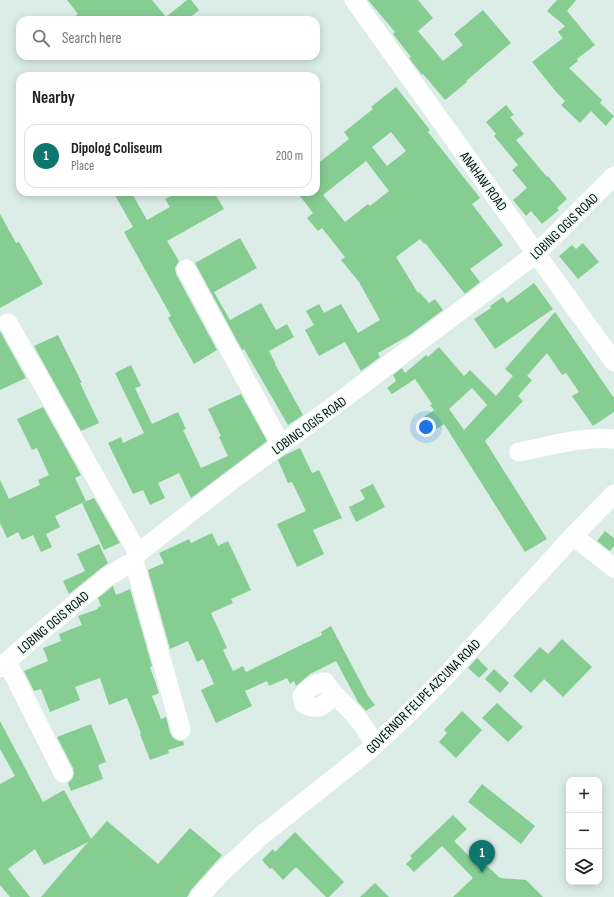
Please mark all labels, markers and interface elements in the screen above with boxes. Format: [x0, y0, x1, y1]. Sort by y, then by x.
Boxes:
search box [16, 16, 320, 60]
icon: search [30, 27, 52, 49]
text: Search here [62, 29, 122, 48]
text: Nearby [32, 88, 75, 108]
text: Dipolog Coliseum [71, 139, 162, 158]
street label: ANAHAW ROAD [456, 147, 511, 214]
text: 1 [43, 148, 49, 164]
text: 200 m [276, 148, 303, 164]
text: Place [71, 158, 94, 174]
street label: LOBING OGIS ROAD [527, 189, 602, 263]
street label: LOBING OGIS ROAD [269, 393, 350, 458]
your location [416, 417, 436, 437]
street label: LOBING OGIS ROAD [14, 587, 93, 657]
street label: GOVERNOR FELIPE AZCUNA ROAD [362, 635, 484, 757]
map controls [566, 777, 602, 885]
button: + [566, 777, 602, 813]
button: − [566, 813, 602, 849]
pin: 1 [469, 840, 495, 873]
button: layers [566, 849, 602, 885]

